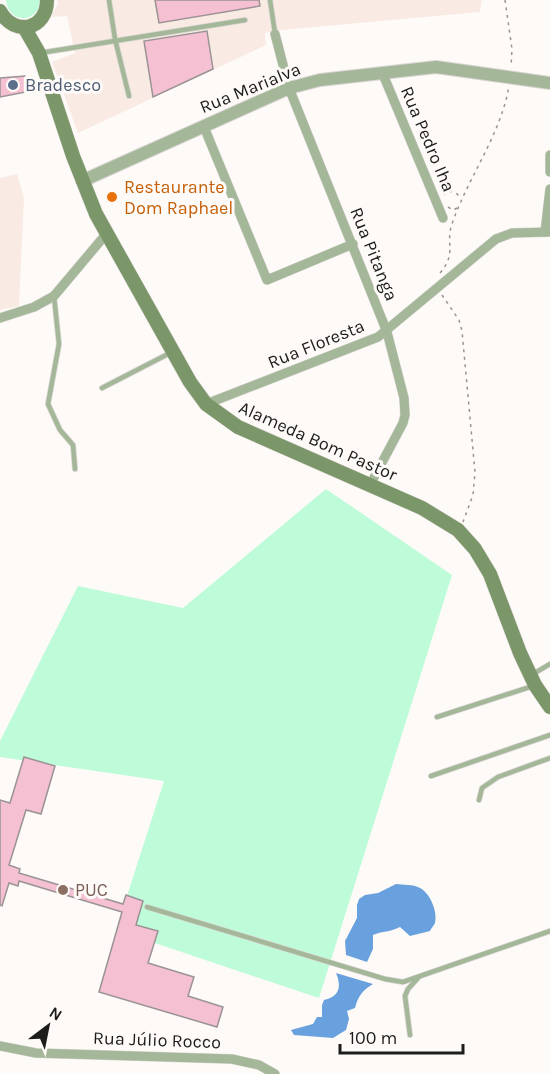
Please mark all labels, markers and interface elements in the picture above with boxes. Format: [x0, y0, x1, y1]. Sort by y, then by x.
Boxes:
street label: Rua Marialva [196, 58, 304, 118]
place label: Bradesco [25, 74, 101, 96]
marker: Bradesco [6, 78, 20, 92]
street label: Rua Pedro Iha [396, 83, 460, 195]
place label: Restaurante Dom Raphael [124, 176, 233, 219]
marker: Restaurante Dom Raphael [105, 190, 119, 204]
street label: Rua Pitanga [345, 204, 403, 304]
street label: Rua Floresta [264, 315, 368, 373]
street label: Alameda Bom Pastor [236, 396, 401, 486]
place label: PUC [75, 879, 108, 901]
marker: PUC [56, 883, 70, 897]
north arrow [18, 996, 78, 1056]
text: N [46, 1003, 66, 1025]
scale bar [340, 1017, 463, 1055]
street label: Rua Júlio Rocco [93, 1027, 221, 1053]
text: 100 m [349, 1027, 397, 1049]

